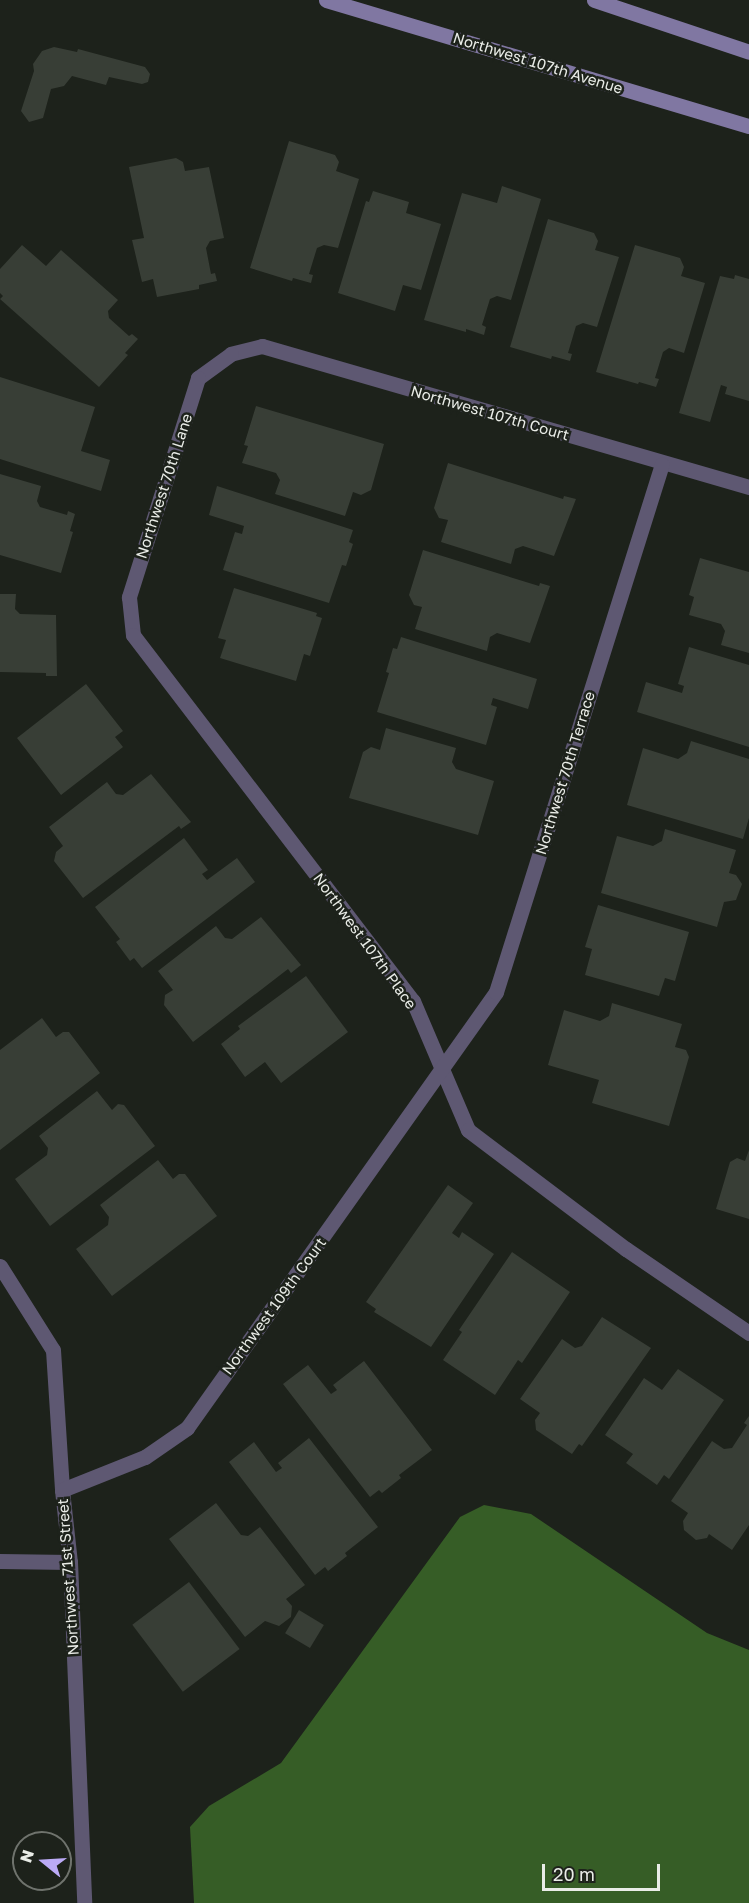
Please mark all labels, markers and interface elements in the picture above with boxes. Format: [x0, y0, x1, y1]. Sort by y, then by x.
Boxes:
street label: Northwest 107th Avenue [451, 29, 625, 97]
street label: Northwest 107th Court [409, 382, 571, 444]
street label: Northwest 70th Lane [132, 411, 196, 561]
street label: Northwest 70th Terrace [532, 689, 598, 857]
street label: Northwest 107th Place [310, 870, 420, 1012]
street label: Northwest 109th Court [218, 1234, 330, 1378]
street label: Northwest 71st Street [54, 1498, 82, 1656]
north arrow [12, 1831, 72, 1891]
text: N [15, 1847, 38, 1865]
scale bar [545, 1852, 664, 1890]
text: 20 m [553, 1863, 595, 1885]

